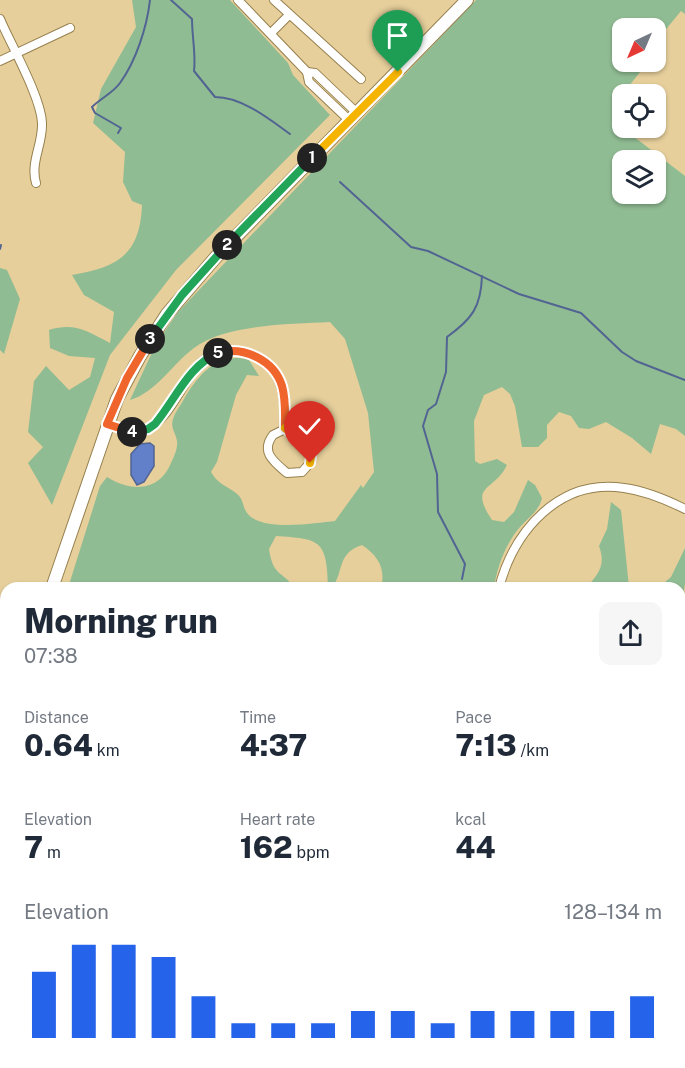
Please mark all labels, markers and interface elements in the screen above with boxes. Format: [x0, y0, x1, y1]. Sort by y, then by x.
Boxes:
pin [372, 10, 423, 72]
north arrow [612, 18, 666, 72]
map controls [612, 18, 666, 204]
icon: arrive [381, 19, 414, 52]
button: locate [612, 84, 666, 138]
pin: 1 [297, 143, 327, 173]
text: 1 [309, 148, 315, 167]
button: layers [612, 150, 666, 204]
pin: 2 [212, 230, 242, 260]
text: 2 [222, 235, 232, 254]
pin: 3 [135, 324, 165, 354]
text: 3 [145, 329, 155, 348]
pin: 5 [203, 338, 233, 368]
text: 5 [213, 343, 223, 362]
pin [284, 401, 335, 463]
icon: check [293, 410, 326, 443]
pin: 4 [117, 417, 147, 447]
text: 4 [127, 422, 137, 441]
text: Morning run [24, 602, 218, 640]
button: share [599, 602, 662, 665]
text: 07:38 [24, 644, 78, 668]
text: Distance [24, 708, 89, 727]
text: Time [240, 708, 276, 727]
text: Pace [455, 708, 492, 727]
text: 0.64 [24, 727, 93, 763]
text: 4:37 [240, 727, 308, 763]
text: 7:13 [455, 727, 517, 763]
text: km [93, 741, 119, 760]
text: /km [517, 741, 549, 760]
text: Elevation [24, 810, 92, 829]
text: Heart rate [240, 810, 315, 829]
text: kcal [455, 810, 486, 829]
text: 7 [24, 829, 43, 865]
text: 162 [240, 829, 293, 865]
text: 44 [455, 829, 495, 865]
text: m [43, 843, 61, 862]
text: bpm [293, 843, 330, 862]
text: Elevation [24, 900, 109, 924]
text: 128–134 m [564, 900, 662, 924]

